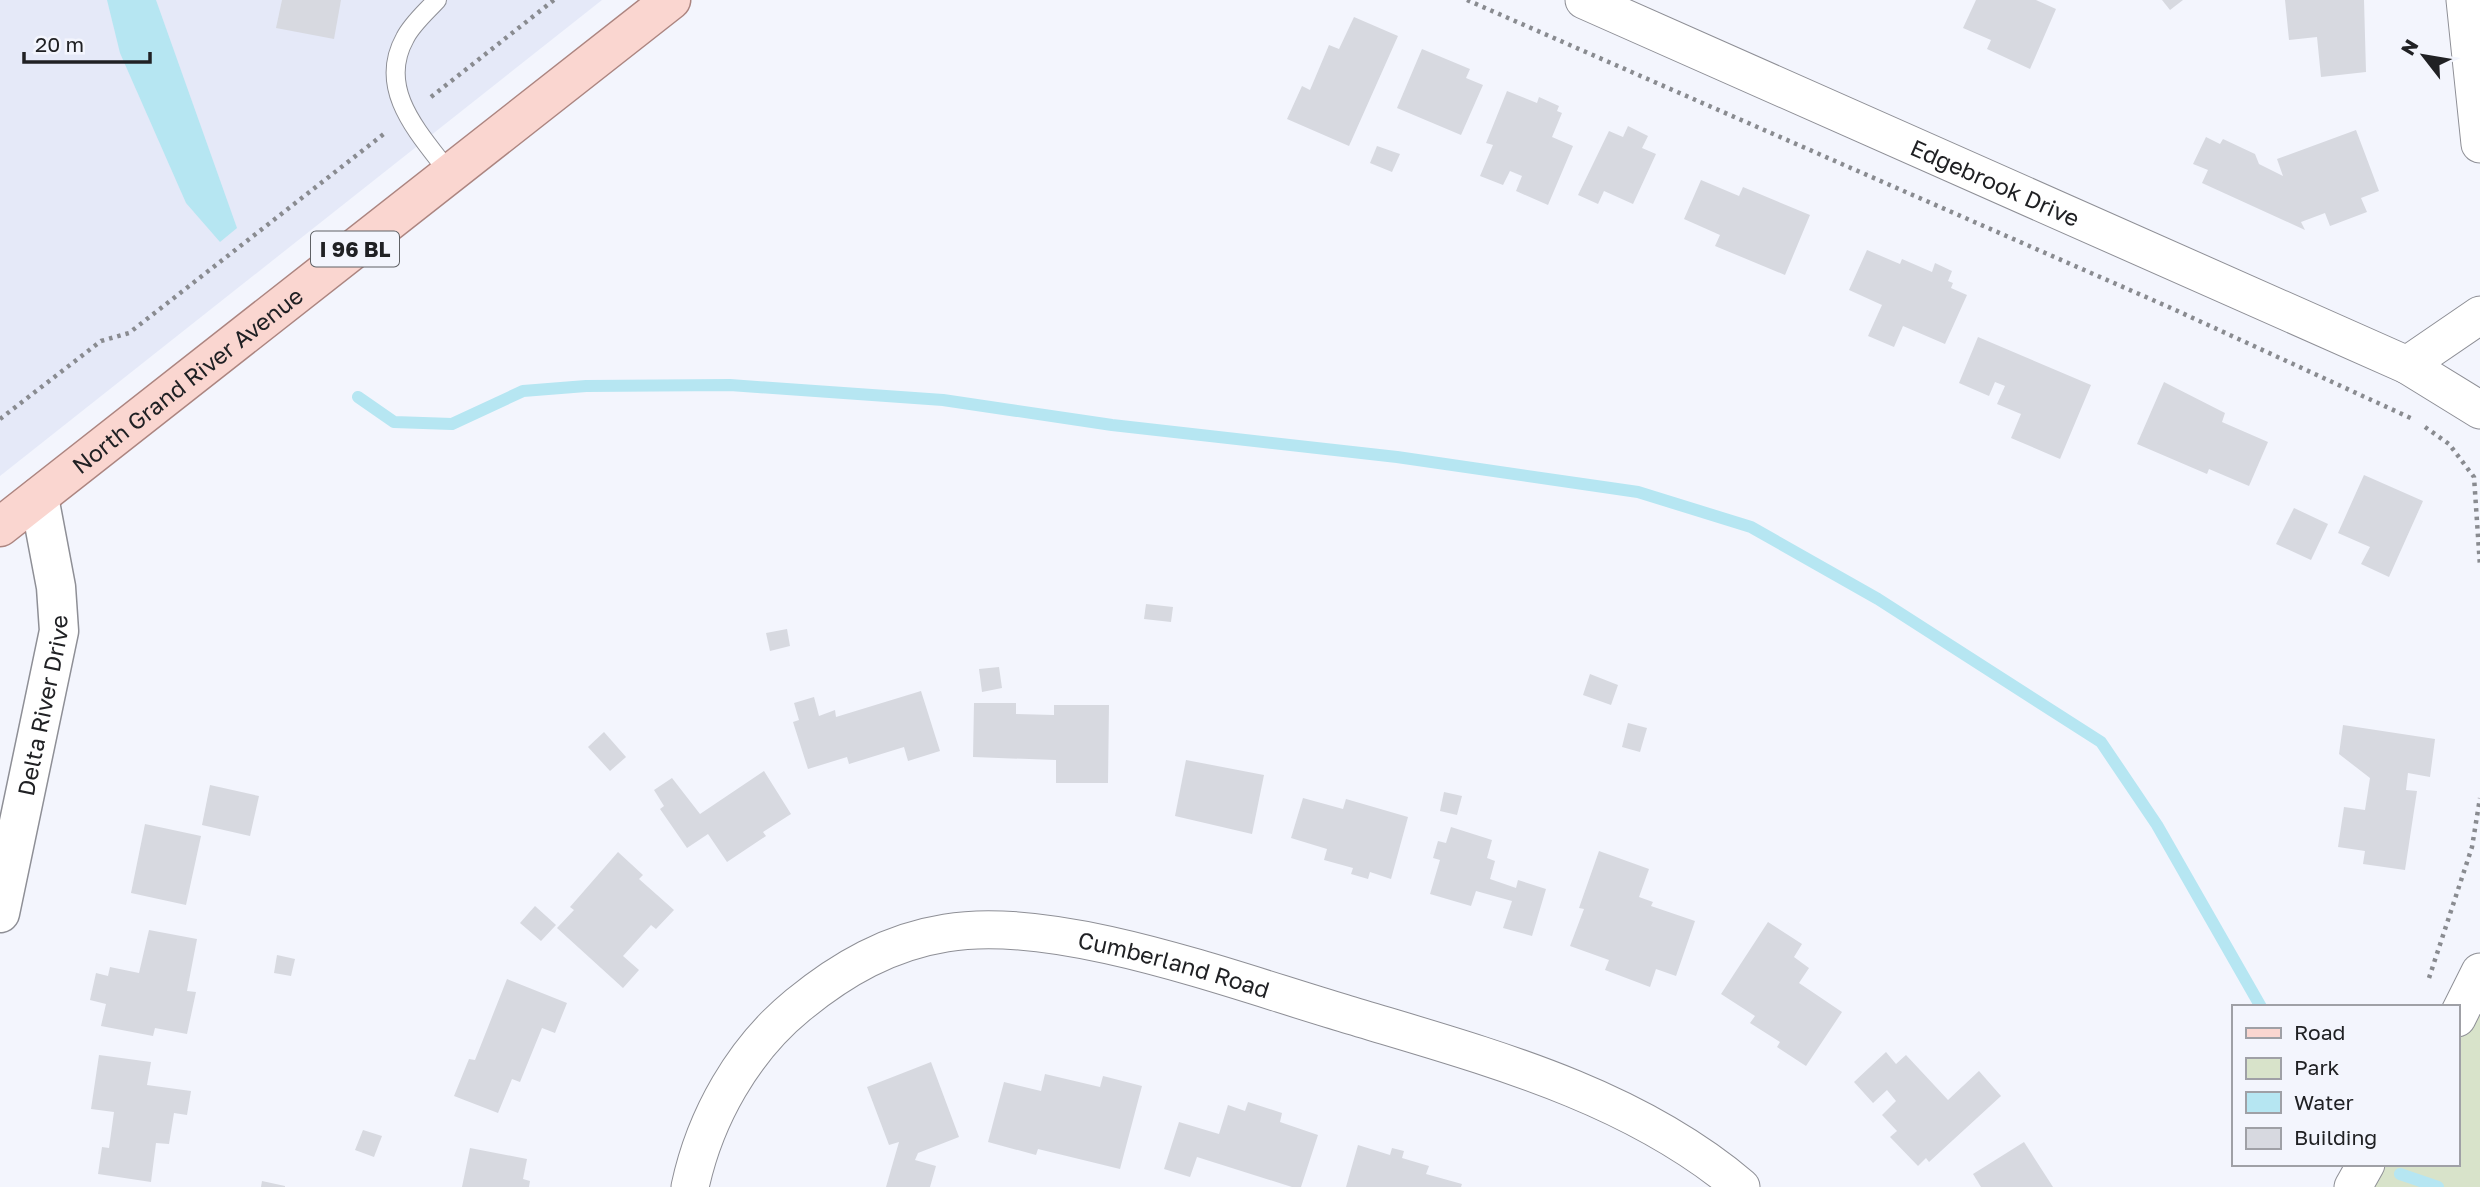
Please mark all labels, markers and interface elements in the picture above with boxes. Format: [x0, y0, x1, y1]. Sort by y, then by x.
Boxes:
scale bar [24, 21, 150, 65]
north arrow [2389, 21, 2459, 91]
text: 20 m [35, 31, 84, 57]
text: N [2395, 35, 2423, 59]
street label: Edgebrook Drive [1907, 133, 2084, 232]
road number: I 96 BL [311, 232, 399, 266]
street label: North Grand River Avenue [66, 281, 308, 479]
street label: Delta River Drive [11, 614, 73, 798]
street label: Cumberland Road [1076, 925, 1273, 1003]
legend [2232, 1005, 2459, 1166]
text: Road [2294, 1019, 2345, 1045]
text: Park [2294, 1054, 2340, 1080]
text: Water [2294, 1089, 2354, 1115]
text: Building [2294, 1124, 2377, 1150]

